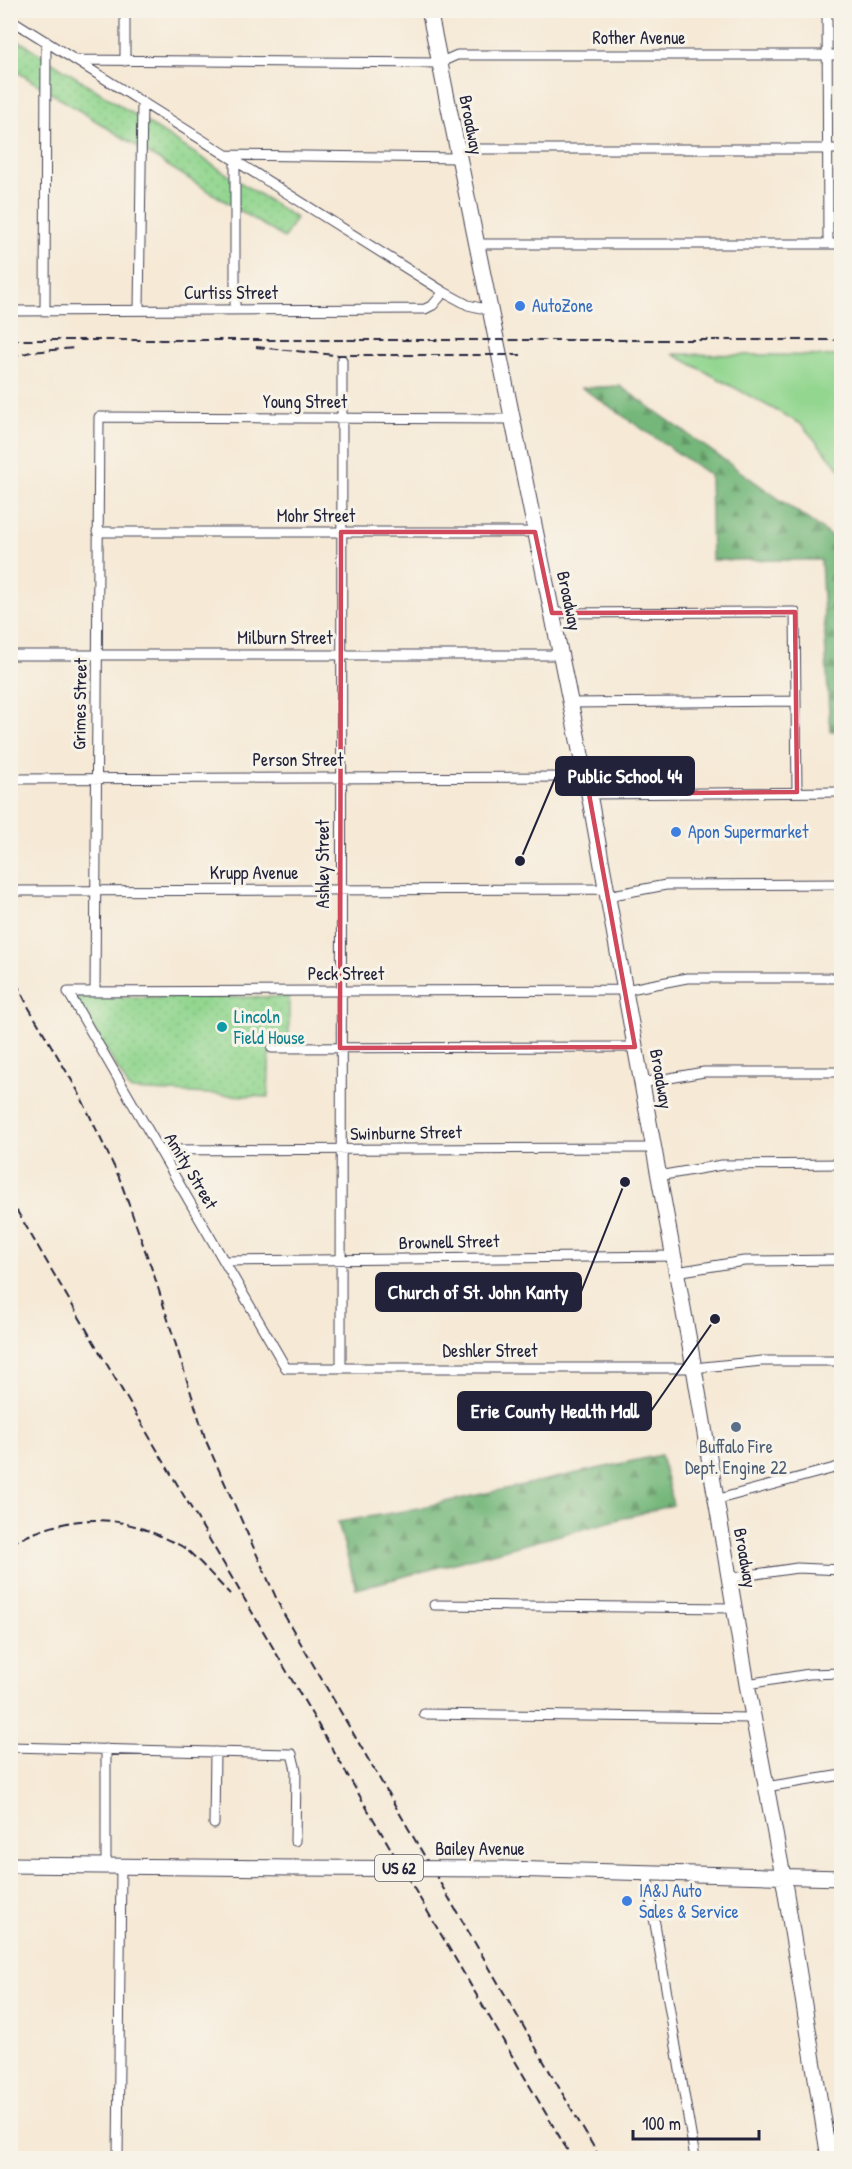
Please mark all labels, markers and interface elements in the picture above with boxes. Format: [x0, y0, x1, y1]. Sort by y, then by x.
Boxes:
street label: Rother Avenue [592, 25, 686, 50]
street label: Broadway [453, 93, 490, 157]
street label: Curtiss Street [184, 280, 279, 305]
place label: AutoZone [532, 293, 593, 318]
marker: AutoZone [513, 299, 527, 313]
street label: Young Street [263, 389, 348, 414]
street label: Mohr Street [277, 503, 356, 528]
street label: Broadway [551, 569, 588, 633]
street label: Milburn Street [237, 625, 333, 650]
street label: Grimes Street [66, 657, 93, 750]
street label: Person Street [252, 747, 344, 772]
callout: Public School 44 [556, 757, 694, 795]
text: Public School 44 [568, 762, 683, 789]
street label: Ashley Street [310, 819, 335, 908]
place label: Apon Supermarket [688, 819, 809, 844]
marker: Apon Supermarket [669, 825, 683, 839]
street label: Krupp Avenue [210, 860, 298, 885]
street label: Peck Street [308, 961, 385, 986]
place label: Lincoln Field House [233, 1004, 305, 1050]
marker: Lincoln Field House [215, 1020, 229, 1034]
street label: Broadway [644, 1047, 679, 1111]
street label: Swinburne Street [350, 1119, 463, 1146]
street label: Amity Street [159, 1128, 224, 1214]
street label: Brownell Street [398, 1228, 500, 1255]
callout: Church of St. John Kanty [376, 1273, 581, 1311]
text: Church of St. John Kanty [388, 1278, 569, 1306]
street label: Deshler Street [442, 1338, 538, 1363]
callout: Erie County Health Mall [458, 1392, 651, 1430]
text: Erie County Health Mall [471, 1397, 641, 1425]
marker: Buffalo Fire Dept. Engine 22 [729, 1420, 743, 1434]
place label: Buffalo Fire Dept. Engine 22 [685, 1434, 788, 1480]
street label: Broadway [728, 1526, 763, 1590]
street label: Bailey Avenue [435, 1836, 525, 1861]
road number: US 62 [375, 1855, 423, 1881]
place label: IA&J Auto Sales & Service [639, 1878, 739, 1924]
marker: IA&J Auto Sales & Service [620, 1894, 634, 1908]
scale bar [633, 2103, 759, 2141]
text: 100 m [642, 2111, 681, 2136]

